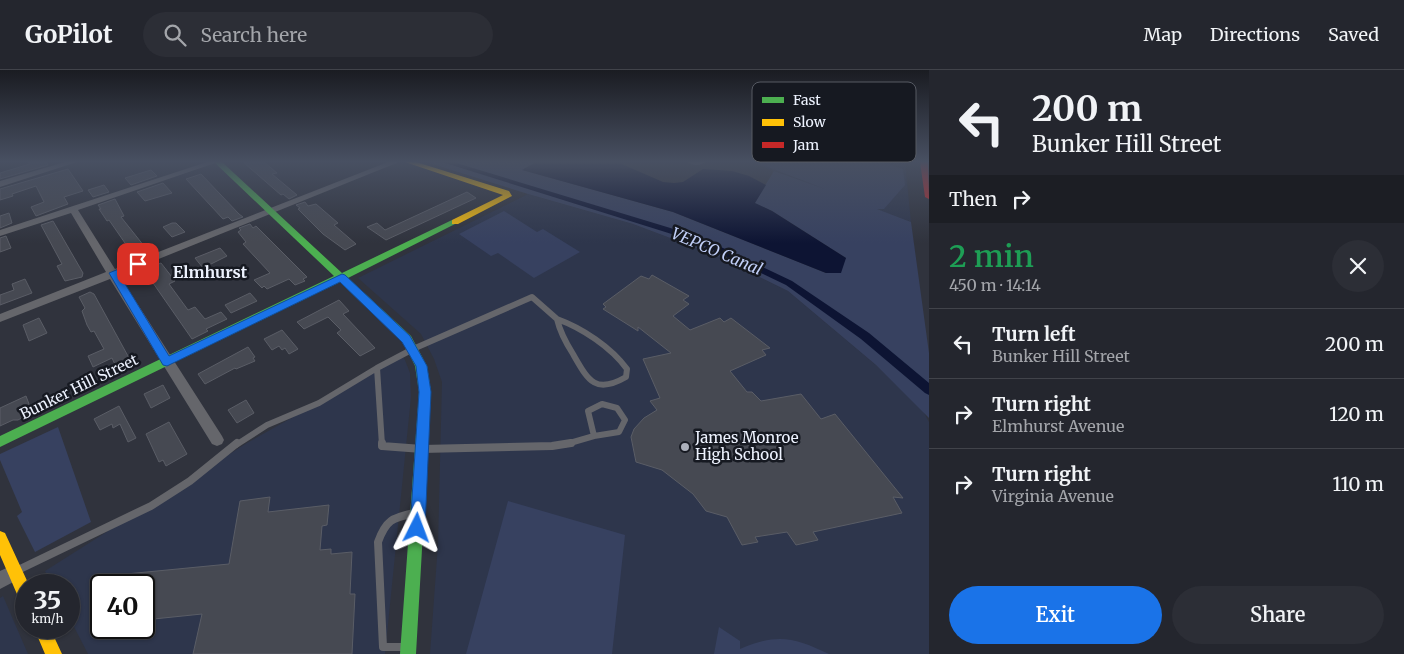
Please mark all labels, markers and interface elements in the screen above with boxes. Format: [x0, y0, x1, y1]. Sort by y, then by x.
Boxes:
search box [143, 12, 493, 57]
text: GoPilot [25, 19, 113, 50]
icon: search [161, 21, 189, 49]
text: Search here [201, 23, 307, 47]
text: Map [1144, 23, 1182, 46]
text: Directions [1210, 23, 1300, 46]
text: Saved [1328, 23, 1379, 46]
legend [752, 82, 916, 162]
text: 200 m [1032, 87, 1142, 131]
icon: left [949, 90, 1014, 155]
text: Fast [793, 91, 821, 109]
text: Slow [793, 113, 826, 131]
text: Bunker Hill Street [1032, 130, 1221, 158]
text: Jam [792, 136, 819, 154]
icon: right [1007, 185, 1035, 213]
text: Then [949, 187, 997, 211]
water label: VEPCO Canal [668, 223, 766, 279]
text: 2 min [949, 237, 1034, 275]
button: close [1332, 240, 1384, 292]
pin [117, 243, 159, 285]
icon: arrive [124, 250, 152, 278]
district label: Elmhurst [173, 262, 248, 282]
text: 450 m · 14:14 [949, 275, 1041, 295]
text: Turn left [992, 322, 1076, 346]
icon: left [949, 330, 977, 358]
text: 200 m [1325, 332, 1384, 356]
text: Bunker Hill Street [992, 346, 1130, 366]
street label: Bunker Hill Street [17, 350, 141, 423]
text: Turn right [992, 392, 1091, 416]
icon: right [949, 400, 977, 428]
text: 120 m [1329, 402, 1384, 426]
text: Elmhurst Avenue [992, 416, 1124, 436]
place label: James Monroe High School [694, 428, 799, 464]
marker: James Monroe High School [679, 441, 691, 453]
text: Turn right [992, 462, 1091, 486]
icon: right [949, 470, 977, 498]
text: 110 m [1333, 472, 1384, 496]
text: Virginia Avenue [992, 486, 1114, 506]
position arrow [390, 501, 442, 553]
speed limit sign: 40 [90, 574, 155, 639]
text: 35 [34, 584, 61, 616]
button: Exit [949, 586, 1162, 644]
button: Share [1172, 586, 1384, 644]
text: km/h [32, 611, 63, 626]

